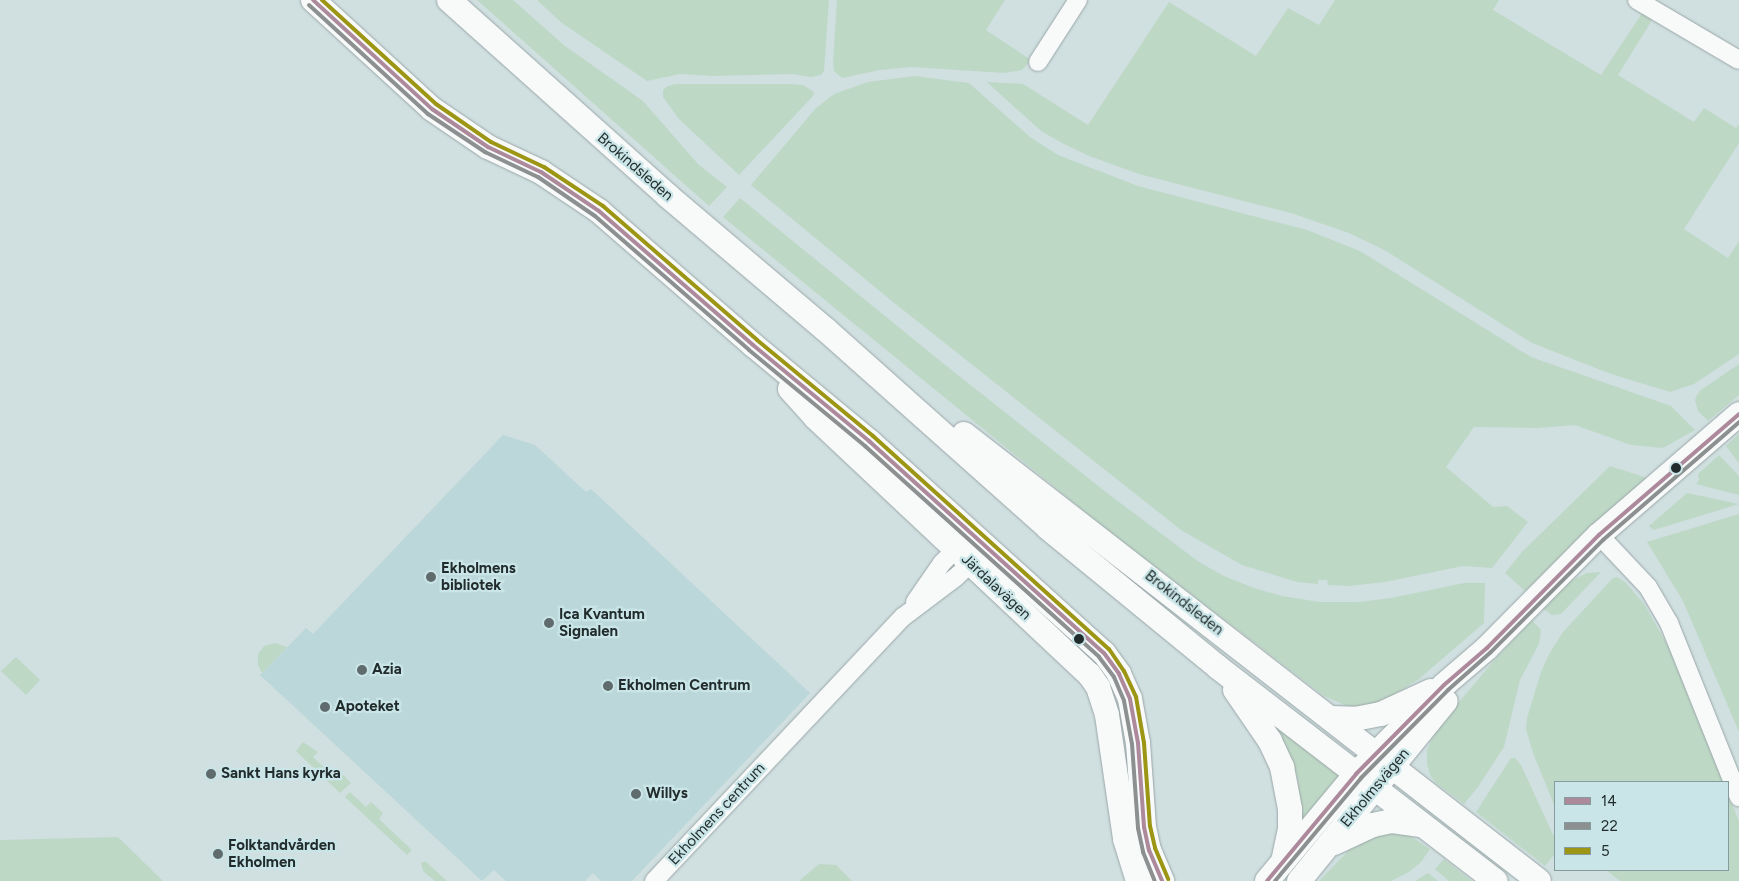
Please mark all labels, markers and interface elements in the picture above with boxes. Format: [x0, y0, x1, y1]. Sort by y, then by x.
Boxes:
street label: Brokindsleden [593, 129, 677, 205]
unlabelled marker [1671, 463, 1681, 473]
street label: Järdalavägen [957, 550, 1035, 624]
place label: Ekholmens bibliotek [441, 559, 516, 594]
street label: Brokindsleden [1141, 567, 1227, 639]
marker: Ekholmens bibliotek [425, 571, 437, 583]
place label: Ica Kvantum Signalen [559, 605, 645, 640]
marker: Ica Kvantum Signalen [543, 617, 555, 629]
unlabelled marker [1074, 634, 1084, 644]
place label: Azia [372, 661, 402, 679]
marker: Azia [356, 664, 368, 676]
place label: Ekholmen Centrum [618, 677, 750, 695]
marker: Ekholmen Centrum [602, 680, 614, 692]
place label: Apoteket [335, 698, 400, 716]
marker: Apoteket [319, 701, 331, 713]
street label: Ekholmsvägen [1337, 745, 1413, 831]
street label: Ekholmens centrum [665, 759, 769, 869]
place label: Sankt Hans kyrka [221, 765, 341, 783]
marker: Sankt Hans kyrka [205, 768, 217, 780]
legend [1554, 781, 1729, 871]
place label: Willys [646, 785, 688, 803]
marker: Willys [630, 788, 642, 800]
text: 14 [1601, 792, 1617, 810]
text: 22 [1601, 817, 1618, 835]
place label: Folktandvården Ekholmen [228, 836, 335, 871]
text: 5 [1601, 842, 1610, 860]
marker: Folktandvården Ekholmen [212, 848, 224, 860]

